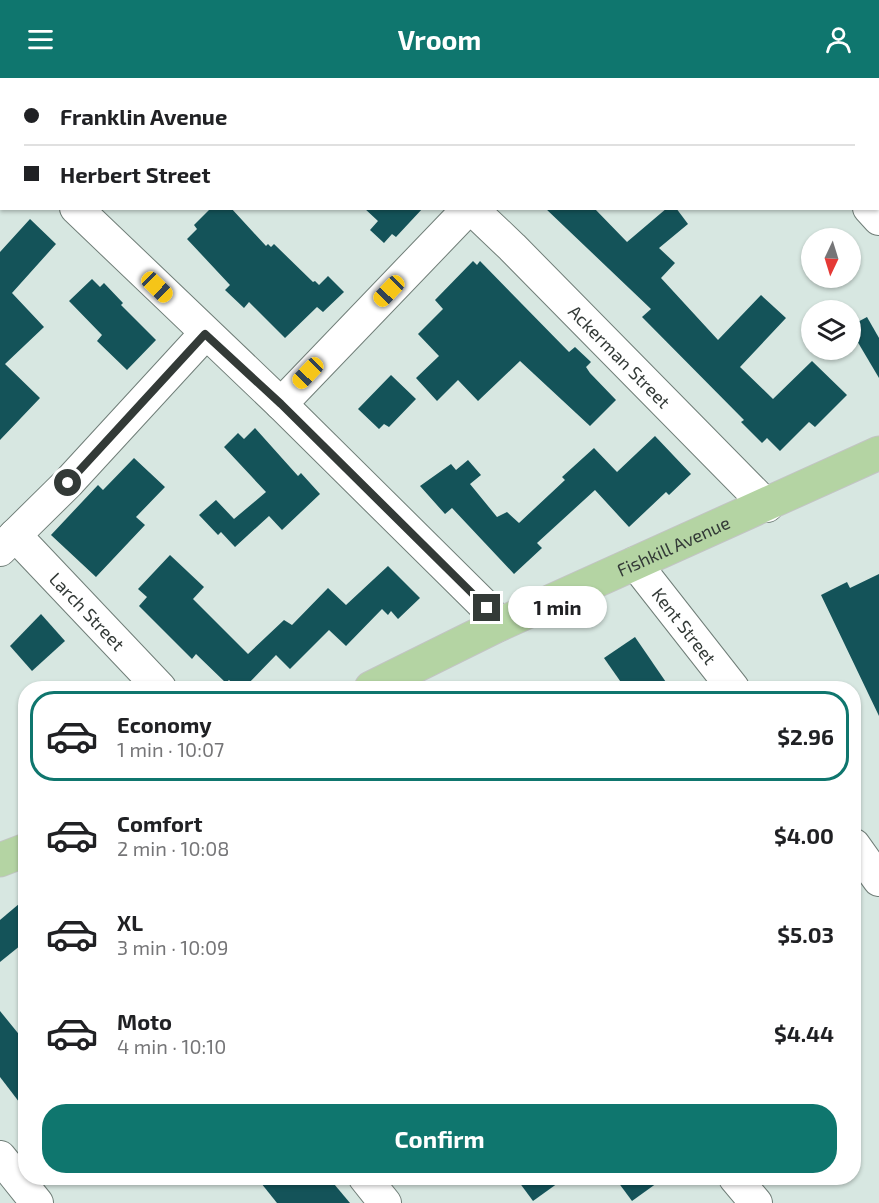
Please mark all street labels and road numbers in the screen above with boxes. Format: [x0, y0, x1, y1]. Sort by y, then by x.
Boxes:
street label: Ackerman Street [564, 300, 675, 413]
street label: Fishkill Avenue [613, 511, 733, 581]
street label: Larch Street [45, 568, 130, 655]
street label: Kent Street [647, 583, 721, 669]

